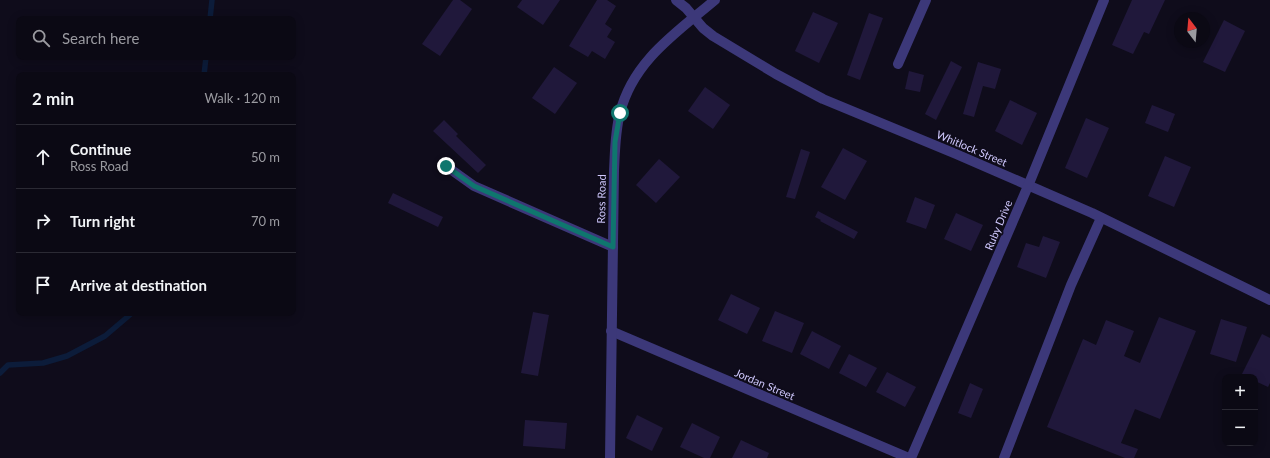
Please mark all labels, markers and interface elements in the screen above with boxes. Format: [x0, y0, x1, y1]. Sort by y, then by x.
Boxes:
north arrow [1174, 12, 1210, 48]
search box [16, 16, 296, 60]
icon: search [30, 27, 52, 49]
text: Search here [62, 29, 139, 47]
text: 2 min [32, 88, 74, 109]
text: Walk · 120 m [204, 90, 280, 106]
route start [611, 104, 629, 122]
street label: Whitlock Street [935, 127, 1009, 169]
text: Continue [70, 140, 131, 158]
icon: ahead [32, 146, 54, 168]
text: 50 m [251, 149, 280, 165]
route end [437, 157, 455, 175]
text: Ross Road [70, 158, 129, 174]
street label: Ross Road [594, 174, 608, 224]
street label: Ruby Drive [982, 198, 1014, 252]
icon: right [32, 210, 54, 232]
text: Turn right [70, 212, 135, 230]
text: 70 m [251, 213, 280, 229]
icon: arrive [32, 274, 54, 296]
text: Arrive at destination [70, 276, 207, 294]
street label: Jordan Street [733, 366, 797, 403]
map controls [1222, 374, 1258, 446]
button: + [1222, 374, 1258, 410]
button: − [1222, 410, 1258, 446]

